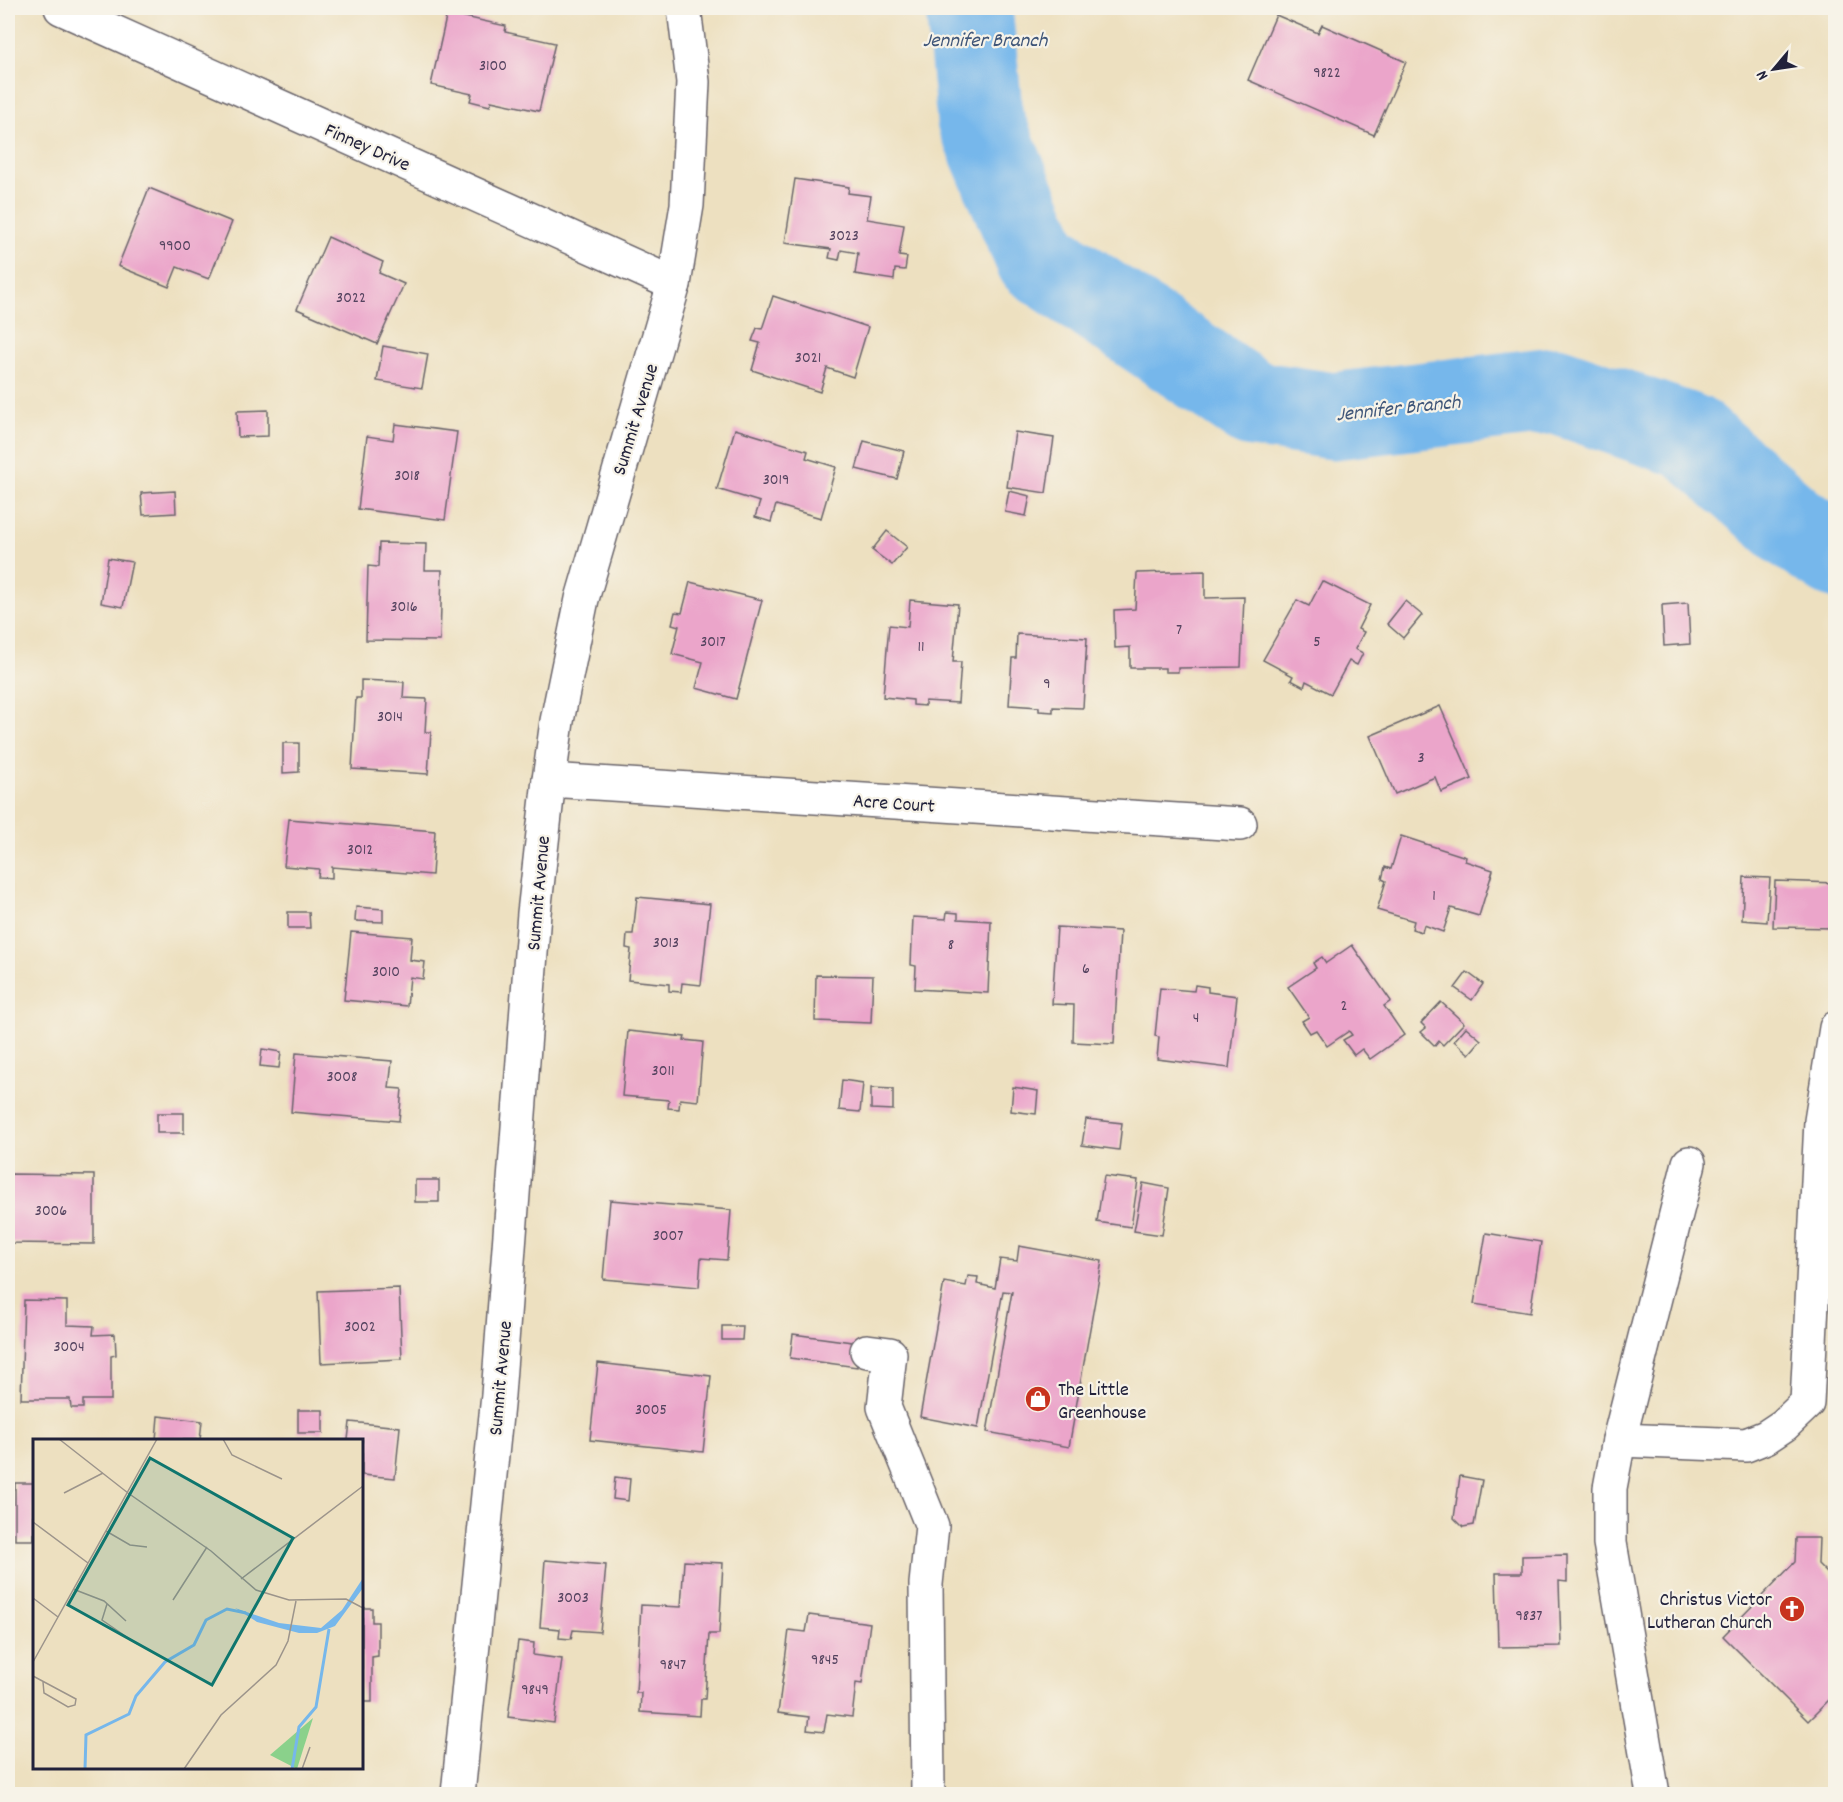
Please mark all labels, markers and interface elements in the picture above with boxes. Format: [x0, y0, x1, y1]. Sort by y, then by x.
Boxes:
water label: Jennifer Branch [923, 27, 1049, 57]
north arrow [1744, 39, 1804, 99]
house number: 3100 [479, 55, 507, 78]
house number: 9822 [1313, 62, 1341, 85]
text: N [1751, 66, 1775, 84]
street label: Finney Drive [319, 117, 414, 180]
house number: 3023 [829, 225, 859, 248]
house number: 9900 [159, 235, 191, 258]
house number: 3022 [336, 287, 366, 310]
house number: 3021 [795, 347, 821, 370]
street label: Summit Avenue [607, 360, 667, 479]
water label: Jennifer Branch [1335, 388, 1463, 431]
house number: 3018 [394, 465, 420, 488]
house number: 3019 [763, 469, 789, 492]
house number: 3016 [390, 596, 418, 619]
house number: 7 [1176, 619, 1182, 642]
house number: 3017 [700, 631, 726, 654]
house number: 5 [1313, 631, 1321, 654]
house number: 11 [917, 636, 925, 659]
house number: 9 [1043, 673, 1051, 696]
house number: 3014 [377, 706, 403, 729]
house number: 3 [1417, 747, 1425, 770]
street label: Acre Court [852, 788, 936, 822]
street label: Summit Avenue [521, 834, 559, 952]
house number: 3012 [347, 839, 373, 862]
house number: 1 [1432, 885, 1436, 908]
house number: 3013 [653, 932, 679, 955]
house number: 8 [948, 934, 954, 957]
house number: 6 [1082, 958, 1090, 981]
house number: 3010 [372, 961, 400, 984]
house number: 2 [1341, 995, 1348, 1018]
house number: 4 [1193, 1007, 1199, 1030]
house number: 3011 [652, 1060, 674, 1083]
house number: 3008 [327, 1066, 357, 1089]
house number: 3006 [35, 1200, 67, 1223]
house number: 3007 [653, 1225, 683, 1248]
house number: 3002 [344, 1316, 376, 1339]
street label: Summit Avenue [483, 1319, 521, 1437]
house number: 3004 [53, 1336, 85, 1359]
place label: The Little Greenhouse [1058, 1377, 1146, 1428]
shop icon: The Little Greenhouse [1023, 1384, 1053, 1414]
house number: 3005 [635, 1399, 667, 1422]
inset map [33, 1439, 363, 1769]
house number: 3003 [557, 1587, 589, 1610]
place label: Christus Victor Lutheran Church [1647, 1587, 1773, 1638]
church icon: Christus Victor Lutheran Church [1777, 1594, 1807, 1624]
house number: 9837 [1516, 1605, 1542, 1628]
house number: 9845 [811, 1649, 839, 1672]
house number: 9847 [660, 1654, 686, 1677]
house number: 9849 [521, 1679, 549, 1702]

